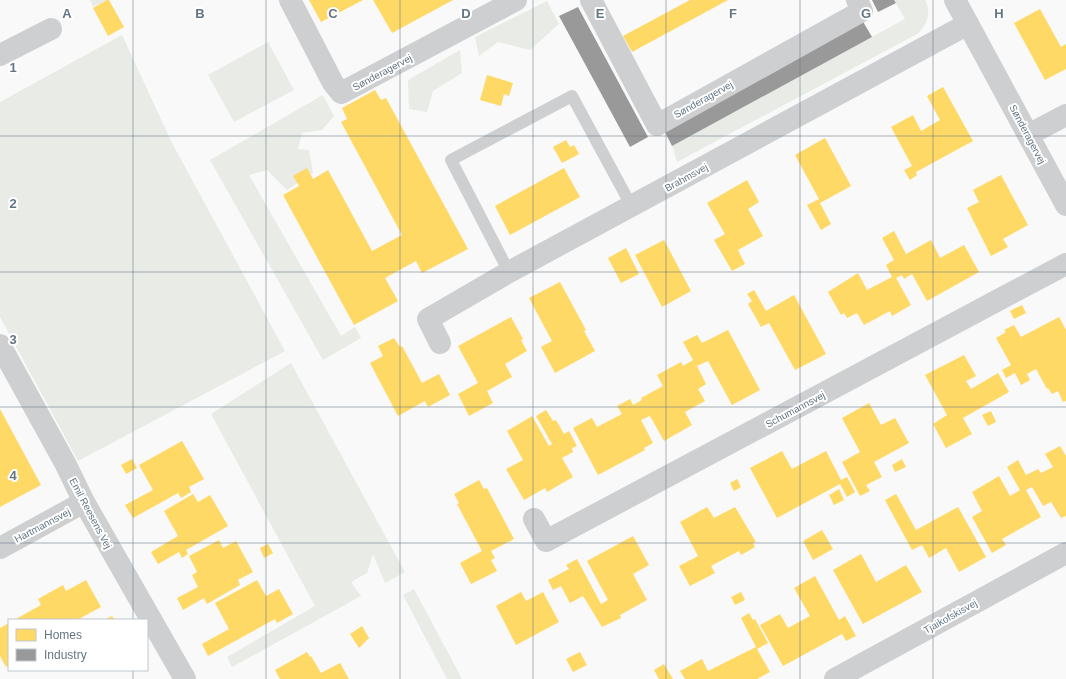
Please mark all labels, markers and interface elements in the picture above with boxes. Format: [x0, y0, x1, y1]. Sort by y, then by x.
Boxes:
text: A [62, 6, 72, 21]
text: B [195, 6, 205, 21]
text: C [328, 6, 338, 21]
text: D [461, 6, 471, 21]
text: E [596, 6, 605, 21]
text: F [729, 6, 737, 21]
text: G [861, 6, 871, 21]
text: H [994, 6, 1004, 21]
street label: Sønderagervej [351, 52, 414, 93]
text: 1 [9, 60, 17, 75]
street label: Sønderagervej [672, 79, 735, 120]
street label: Sønderagervej [1007, 103, 1048, 166]
street label: Brahmsvej [663, 161, 710, 194]
text: 2 [9, 196, 17, 211]
text: 3 [9, 332, 17, 347]
street label: Schumannsvej [764, 389, 827, 430]
text: 4 [9, 468, 17, 483]
street label: Emil Reesens Vej [67, 476, 114, 550]
street label: Hartmannsvej [12, 506, 72, 545]
street label: Tjaikofskisvej [922, 597, 979, 636]
legend [8, 619, 148, 671]
text: Homes [44, 628, 82, 642]
text: Industry [44, 648, 87, 662]

